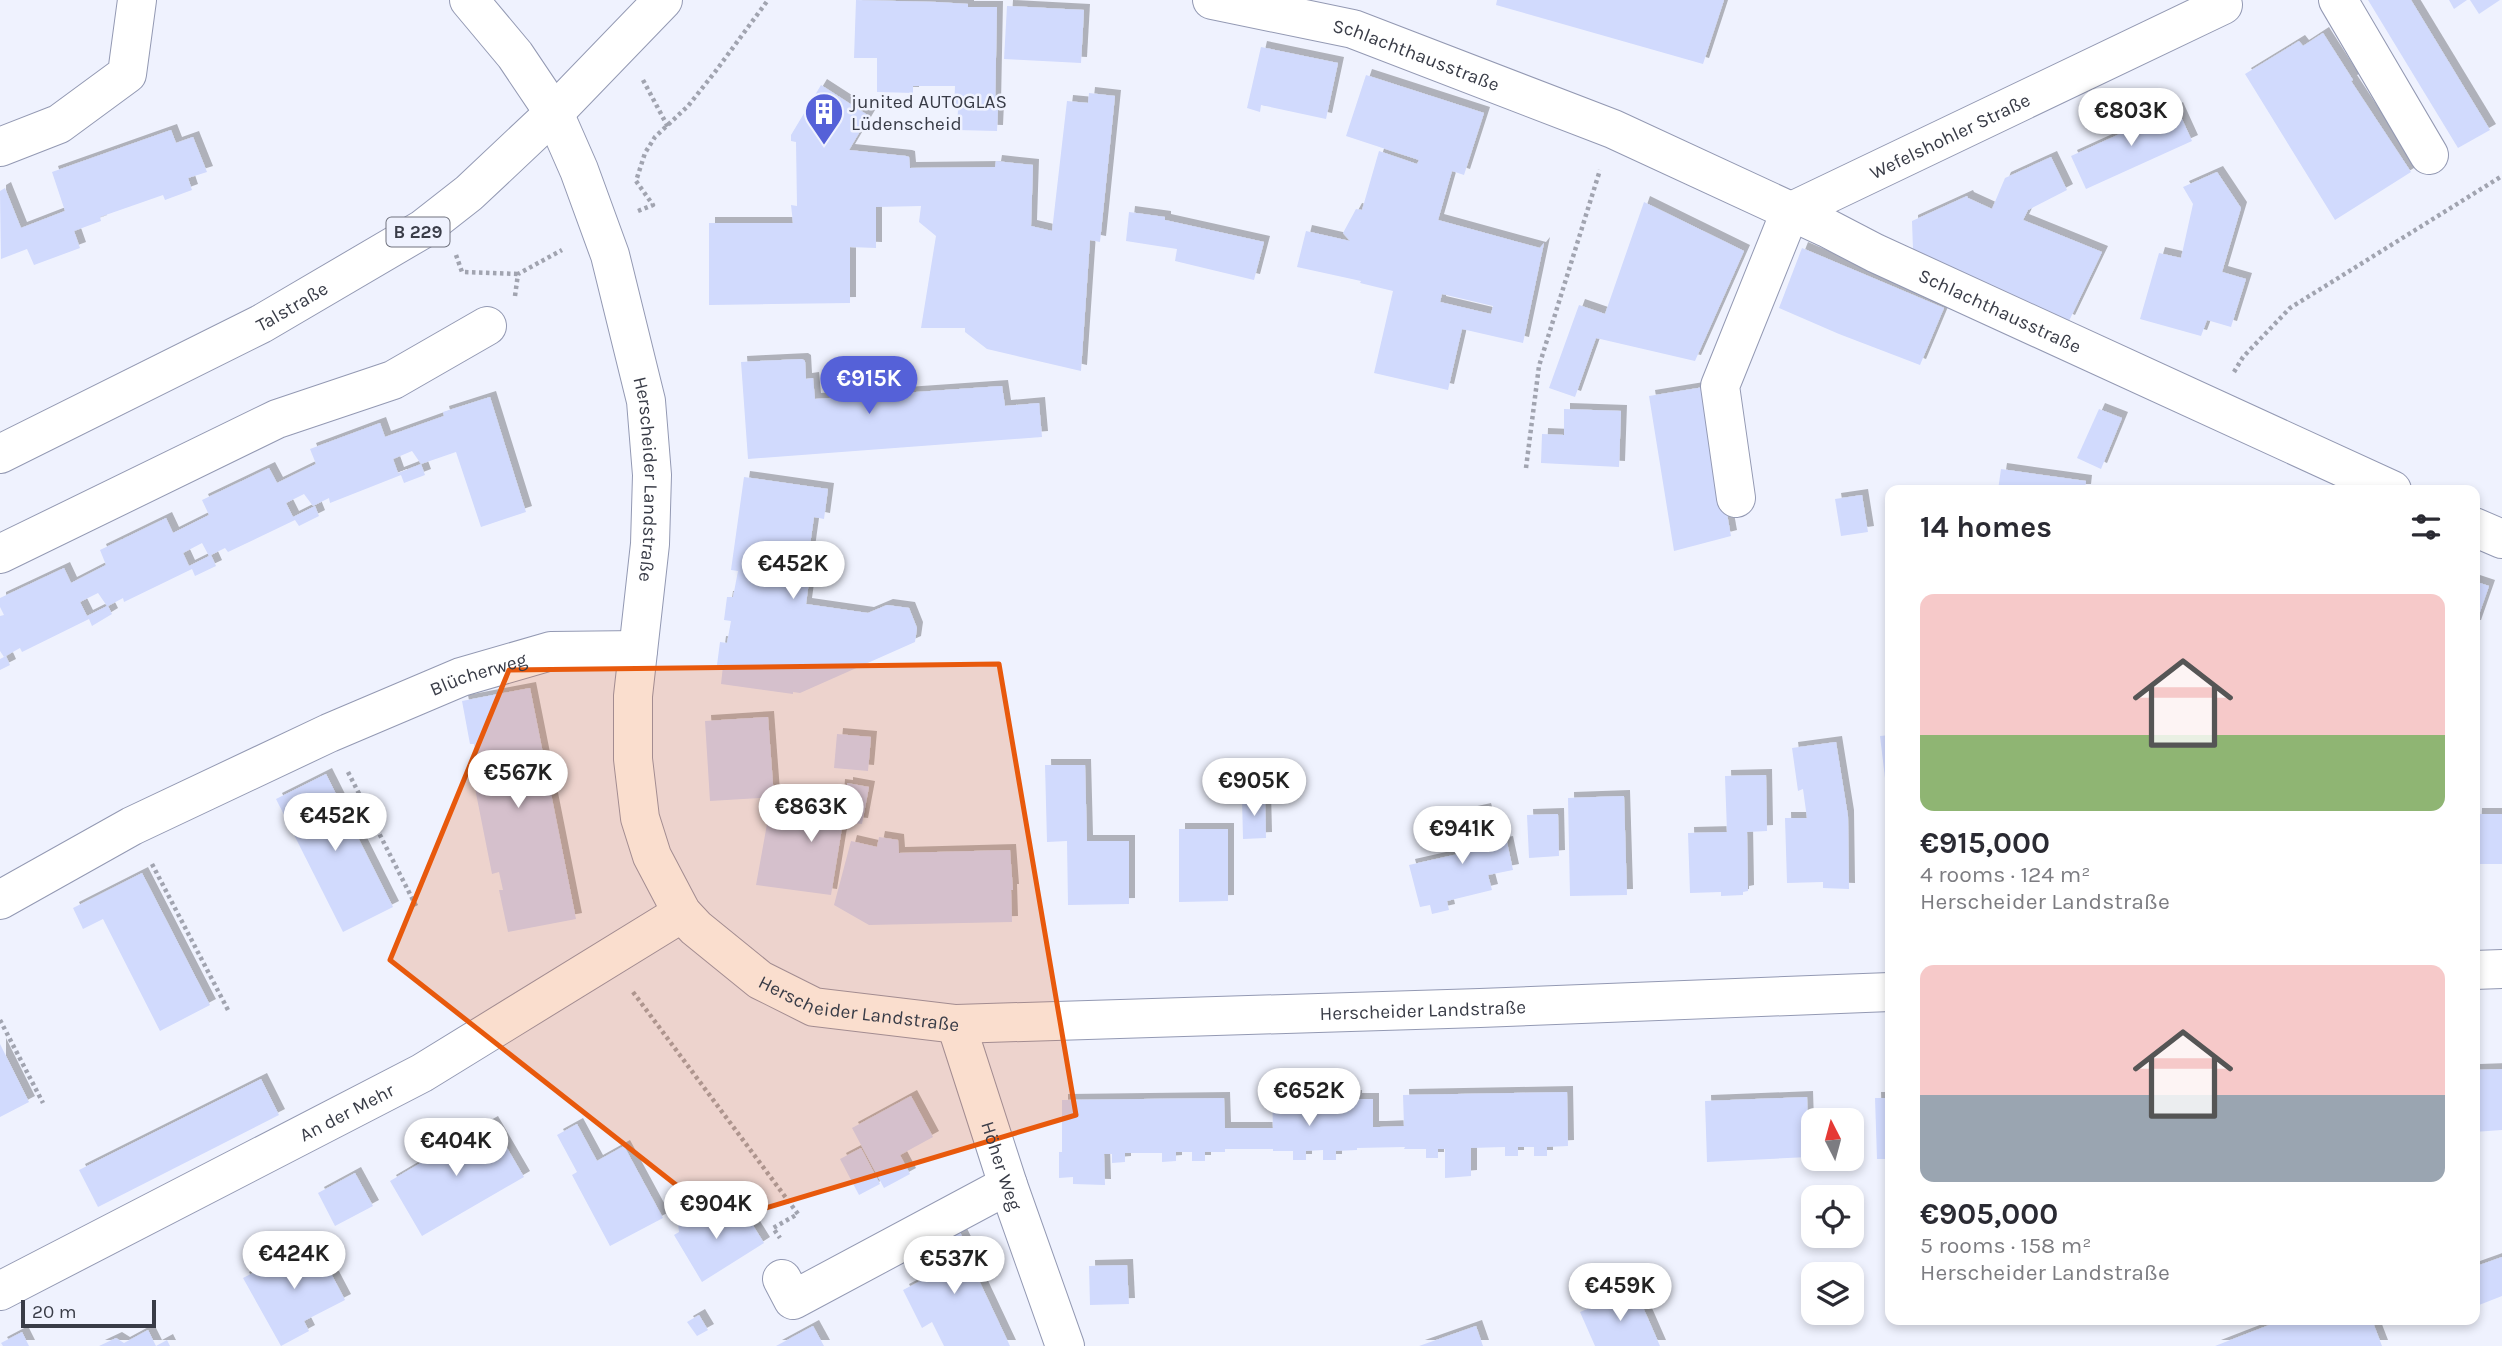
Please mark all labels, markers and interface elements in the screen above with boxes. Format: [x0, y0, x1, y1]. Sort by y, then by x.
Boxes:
street label: Schlachthausstraße [1331, 15, 1502, 96]
pin: €803K [2082, 88, 2180, 148]
street label: Wefelshohler Straße [1866, 89, 2034, 184]
building icon: junited AUTOGLAS Lüdenscheid [803, 91, 845, 146]
place label: junited AUTOGLAS Lüdenscheid [849, 91, 1007, 135]
text: €803K [2094, 97, 2168, 124]
road number: B 229 [386, 218, 450, 246]
street label: Schlachthausstraße [1915, 264, 2084, 358]
street label: Talstraße [253, 277, 332, 337]
pin: €915K [820, 356, 918, 416]
text: €915K [836, 365, 902, 392]
street label: Herscheider Landstraße [628, 374, 662, 583]
icon: filters [2407, 508, 2445, 546]
text: 14 homes [1920, 509, 2052, 545]
pin: €452K [744, 542, 842, 601]
text: €452K [758, 550, 828, 577]
icon: home [2120, 640, 2246, 766]
street label: Blücherweg [427, 648, 530, 701]
pin: €567K [469, 750, 567, 810]
pin: €905K [1205, 758, 1303, 818]
text: €567K [484, 759, 552, 786]
text: €905K [1218, 767, 1290, 794]
pin: €863K [762, 784, 860, 844]
text: €863K [775, 793, 847, 820]
pin: €452K [286, 794, 384, 853]
text: €452K [300, 802, 370, 829]
pin: €941K [1413, 806, 1511, 866]
text: €941K [1429, 815, 1495, 842]
text: €915,000 [1920, 825, 2050, 861]
text: 4 rooms · 124 m² [1920, 861, 2090, 888]
text: Herscheider Landstraße [1920, 888, 2170, 915]
street label: Herscheider Landstraße [755, 971, 960, 1036]
street label: Herscheider Landstraße [1319, 996, 1526, 1025]
icon: home [2120, 1011, 2246, 1137]
pin: €652K [1260, 1068, 1358, 1128]
text: €652K [1274, 1077, 1344, 1104]
street label: An der Mehr [296, 1079, 398, 1146]
north arrow [1801, 1108, 1864, 1171]
map controls [1801, 1108, 1864, 1325]
pin: €404K [407, 1118, 505, 1178]
street label: Höher Weg [976, 1119, 1026, 1214]
text: €404K [420, 1127, 492, 1154]
pin: €904K [667, 1182, 765, 1241]
button: locate [1801, 1185, 1864, 1248]
text: €904K [680, 1190, 752, 1217]
text: €905,000 [1920, 1196, 2058, 1232]
pin: €424K [245, 1232, 343, 1291]
text: 5 rooms · 158 m² [1920, 1232, 2091, 1259]
pin: €537K [905, 1236, 1003, 1296]
text: €424K [259, 1240, 329, 1267]
text: €537K [920, 1245, 988, 1272]
text: Herscheider Landstraße [1920, 1259, 2170, 1286]
button: layers [1801, 1262, 1864, 1325]
pin: €459K [1571, 1264, 1669, 1323]
text: €459K [1585, 1272, 1655, 1299]
scale bar [21, 1297, 156, 1329]
text: 20 m [32, 1301, 77, 1323]

